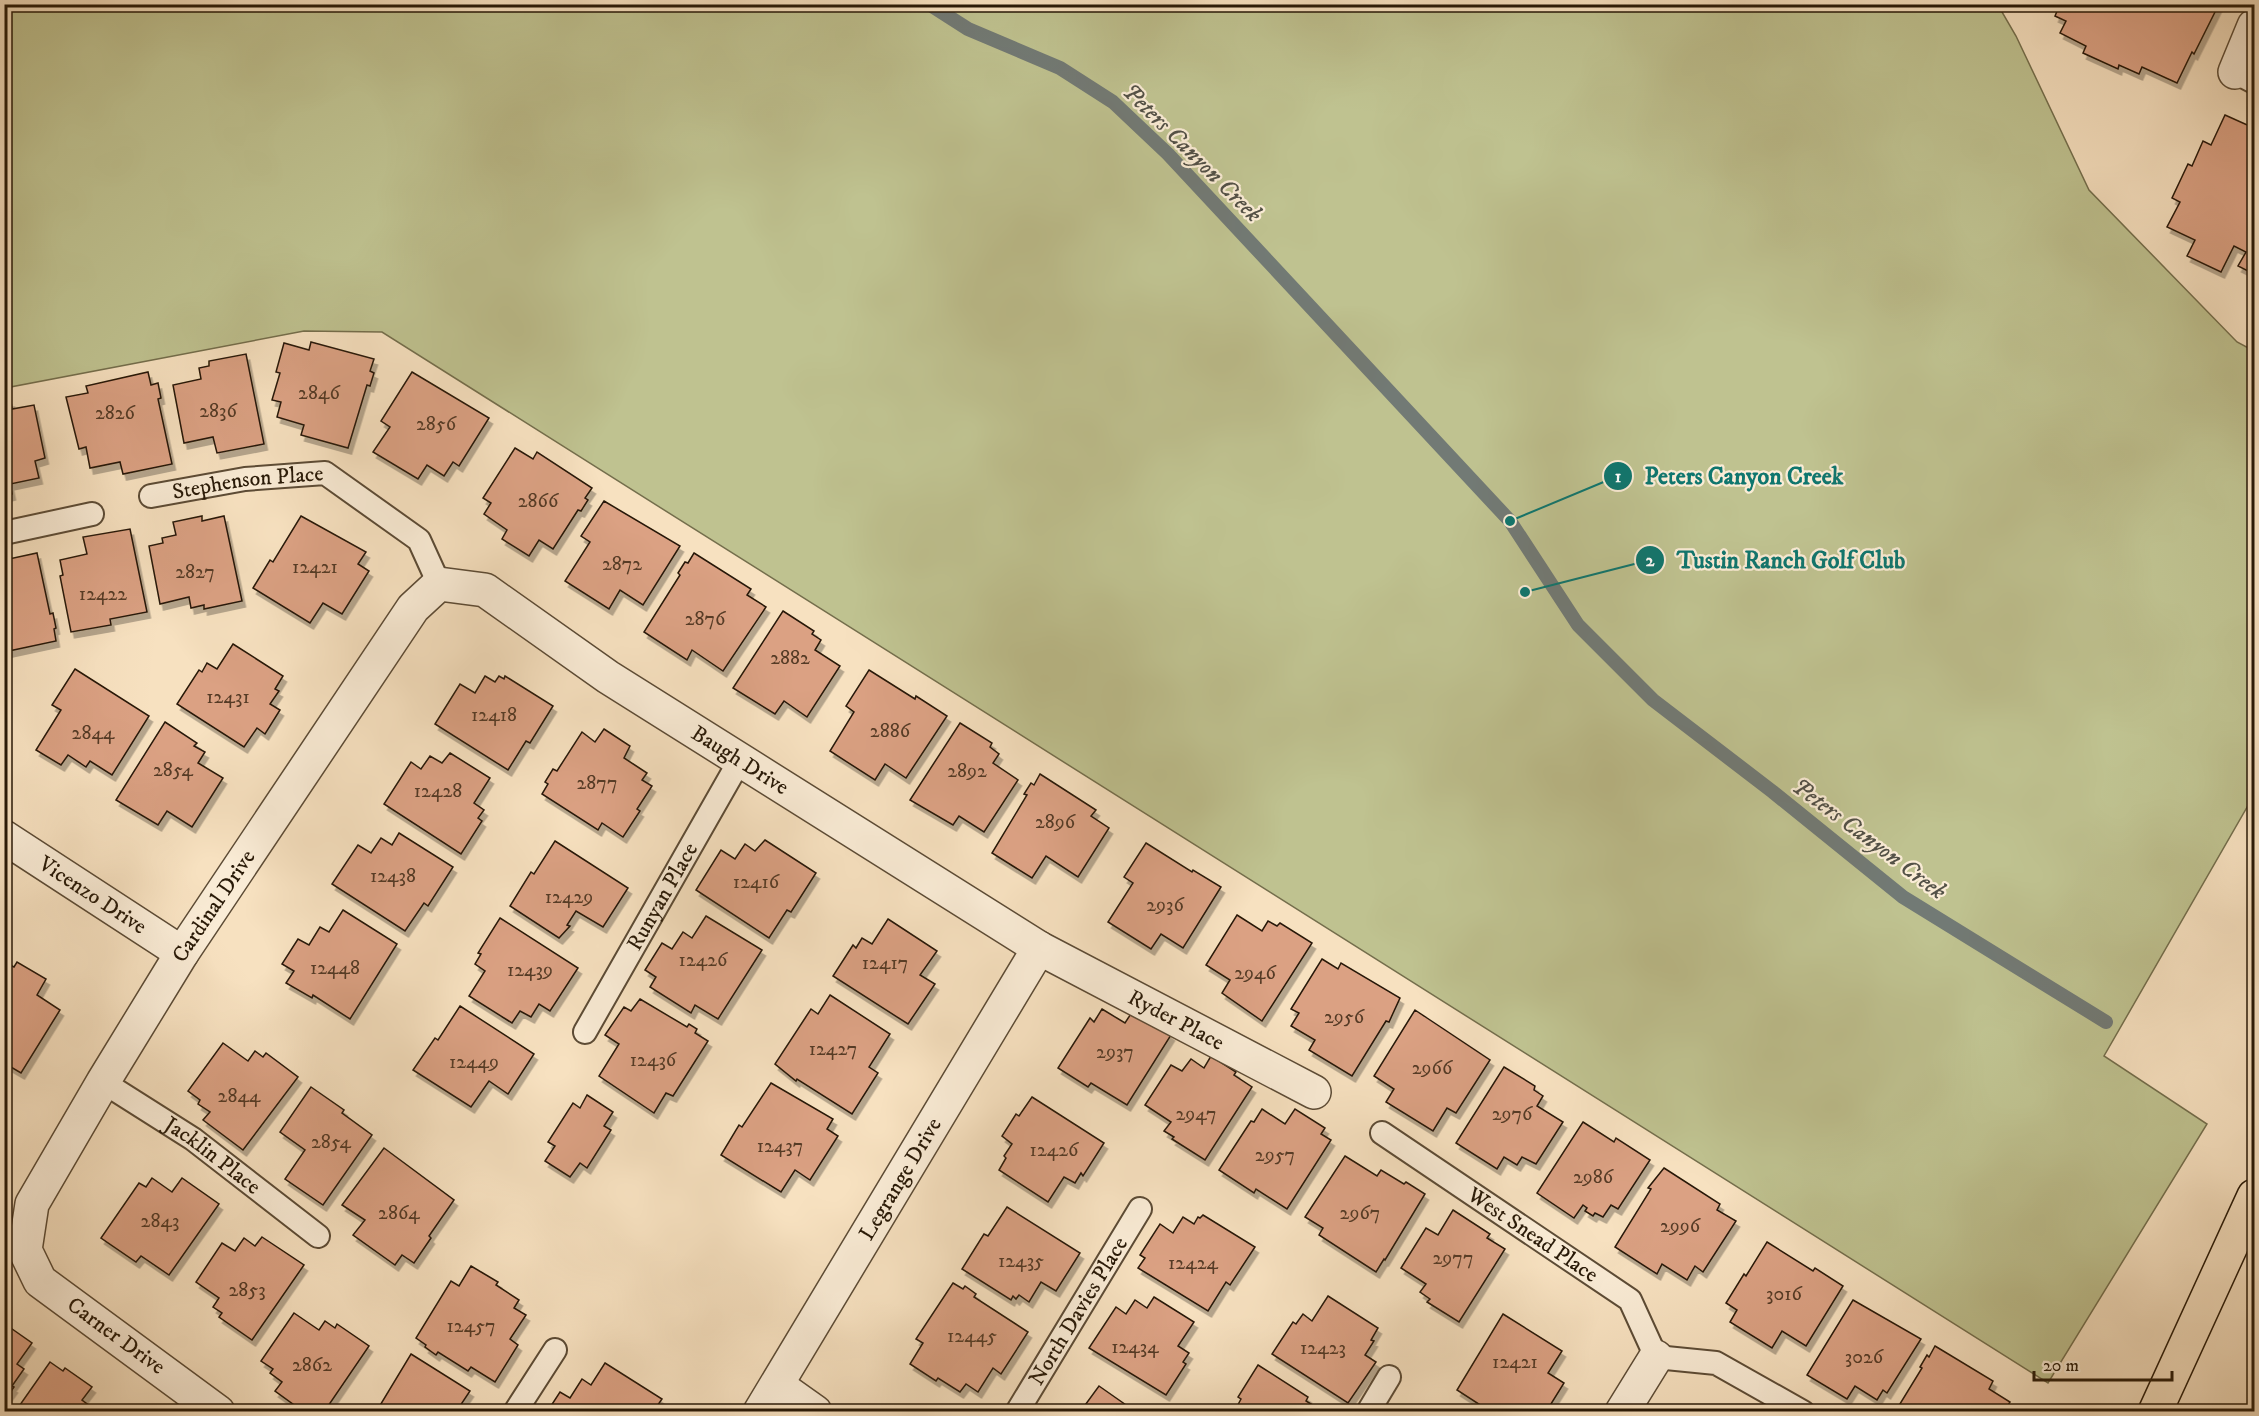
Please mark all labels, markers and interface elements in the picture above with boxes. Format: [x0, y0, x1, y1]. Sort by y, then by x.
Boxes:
water label: Peters Canyon Creek [1116, 77, 1268, 229]
house number: 2846 [298, 381, 340, 406]
house number: 2836 [199, 399, 237, 424]
house number: 2826 [95, 401, 136, 426]
house number: 2856 [416, 412, 457, 437]
callout: Peters Canyon Creek [1603, 455, 1856, 497]
street label: Stephenson Place [170, 460, 324, 505]
text: Peters Canyon Creek [1645, 462, 1845, 492]
text: 1 [1615, 466, 1622, 488]
house number: 2866 [518, 489, 559, 514]
callout: Tustin Ranch Golf Club [1635, 539, 1917, 581]
text: Tustin Ranch Golf Club [1676, 546, 1905, 576]
text: 2 [1646, 550, 1656, 572]
house number: 2872 [602, 552, 642, 577]
house number: 12421 [292, 555, 338, 580]
house number: 2827 [175, 560, 215, 585]
house number: 12422 [79, 582, 127, 607]
house number: 2876 [685, 607, 726, 632]
house number: 2882 [770, 646, 810, 671]
house number: 12431 [206, 685, 250, 710]
house number: 12418 [471, 703, 517, 728]
street label: Baugh Drive [686, 719, 794, 801]
house number: 2886 [870, 719, 911, 744]
house number: 2844 [72, 721, 115, 746]
house number: 2854 [153, 758, 194, 783]
house number: 2892 [947, 759, 987, 784]
house number: 2877 [577, 771, 617, 796]
water label: Peters Canyon Creek [1786, 771, 1952, 907]
house number: 12428 [414, 779, 462, 804]
house number: 2896 [1035, 810, 1076, 835]
street label: Runyan Place [621, 838, 704, 955]
street label: Cardinal Drive [166, 844, 261, 967]
street label: Vicenzo Drive [33, 849, 152, 940]
house number: 12438 [370, 864, 416, 889]
house number: 12416 [733, 870, 780, 895]
house number: 12429 [545, 885, 593, 910]
house number: 2936 [1146, 893, 1184, 918]
house number: 12426 [679, 948, 728, 973]
house number: 12417 [862, 951, 908, 976]
house number: 12448 [310, 956, 360, 981]
house number: 12439 [507, 958, 553, 983]
house number: 2946 [1234, 961, 1276, 986]
street label: Ryder Place [1123, 984, 1229, 1056]
house number: 2956 [1324, 1005, 1365, 1030]
house number: 12427 [809, 1037, 857, 1062]
house number: 2937 [1096, 1040, 1134, 1065]
house number: 12436 [630, 1048, 677, 1073]
house number: 12449 [449, 1050, 499, 1075]
house number: 2966 [1412, 1056, 1453, 1081]
house number: 2844 [218, 1084, 261, 1109]
house number: 2947 [1175, 1102, 1217, 1127]
house number: 2976 [1492, 1102, 1533, 1127]
street label: Jacklin Place [158, 1110, 266, 1200]
street label: Legrange Drive [853, 1113, 947, 1245]
house number: 2854 [311, 1130, 352, 1155]
house number: 12437 [757, 1134, 803, 1159]
house number: 12426 [1030, 1138, 1079, 1163]
house number: 2957 [1255, 1143, 1295, 1168]
house number: 2986 [1573, 1165, 1614, 1190]
street label: West Snead Place [1462, 1181, 1603, 1288]
house number: 2864 [378, 1201, 420, 1226]
house number: 2967 [1340, 1201, 1380, 1226]
house number: 2843 [141, 1209, 179, 1234]
house number: 2996 [1660, 1214, 1701, 1239]
street label: North Davies Place [1023, 1232, 1134, 1390]
house number: 2977 [1433, 1246, 1473, 1271]
house number: 12435 [998, 1249, 1044, 1274]
house number: 12424 [1168, 1251, 1218, 1276]
house number: 2853 [228, 1278, 266, 1303]
house number: 3016 [1766, 1282, 1802, 1307]
street label: Carner Drive [62, 1291, 170, 1381]
house number: 12457 [446, 1314, 496, 1339]
house number: 12445 [947, 1324, 997, 1349]
house number: 12434 [1111, 1335, 1159, 1360]
house number: 12423 [1300, 1336, 1346, 1361]
scale bar [2034, 1344, 2172, 1382]
house number: 3026 [1845, 1345, 1884, 1370]
house number: 12421 [1492, 1350, 1538, 1375]
house number: 2862 [292, 1353, 332, 1378]
text: 20 m [2043, 1355, 2079, 1377]

